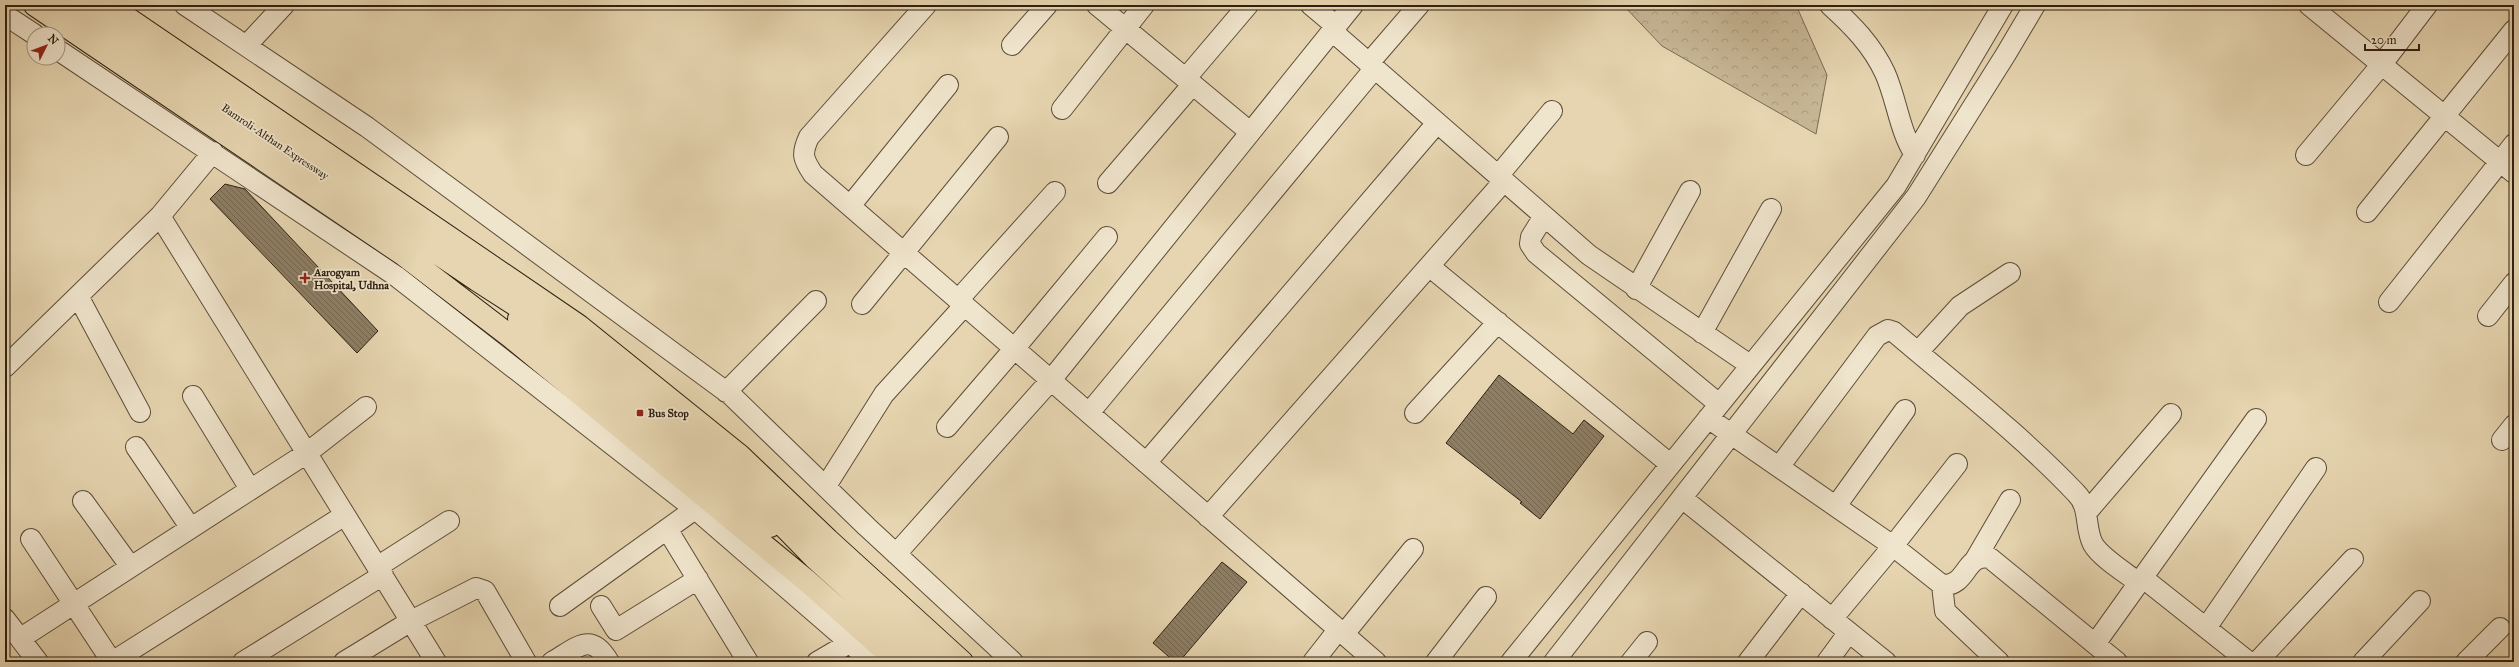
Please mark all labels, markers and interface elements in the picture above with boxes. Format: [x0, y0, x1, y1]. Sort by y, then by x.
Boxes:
north arrow [26, 26, 66, 66]
scale bar [2365, 26, 2419, 52]
text: N [45, 32, 61, 48]
text: 20 m [2371, 33, 2397, 47]
street label: Bamroli-Althan Expressway [219, 101, 332, 183]
place label: Aarogyam Hospital, Udhna [313, 266, 389, 293]
marker: Aarogyam Hospital, Udhna [299, 272, 311, 284]
place label: Bus Stop [648, 407, 689, 421]
marker: Bus Stop [635, 408, 645, 418]

